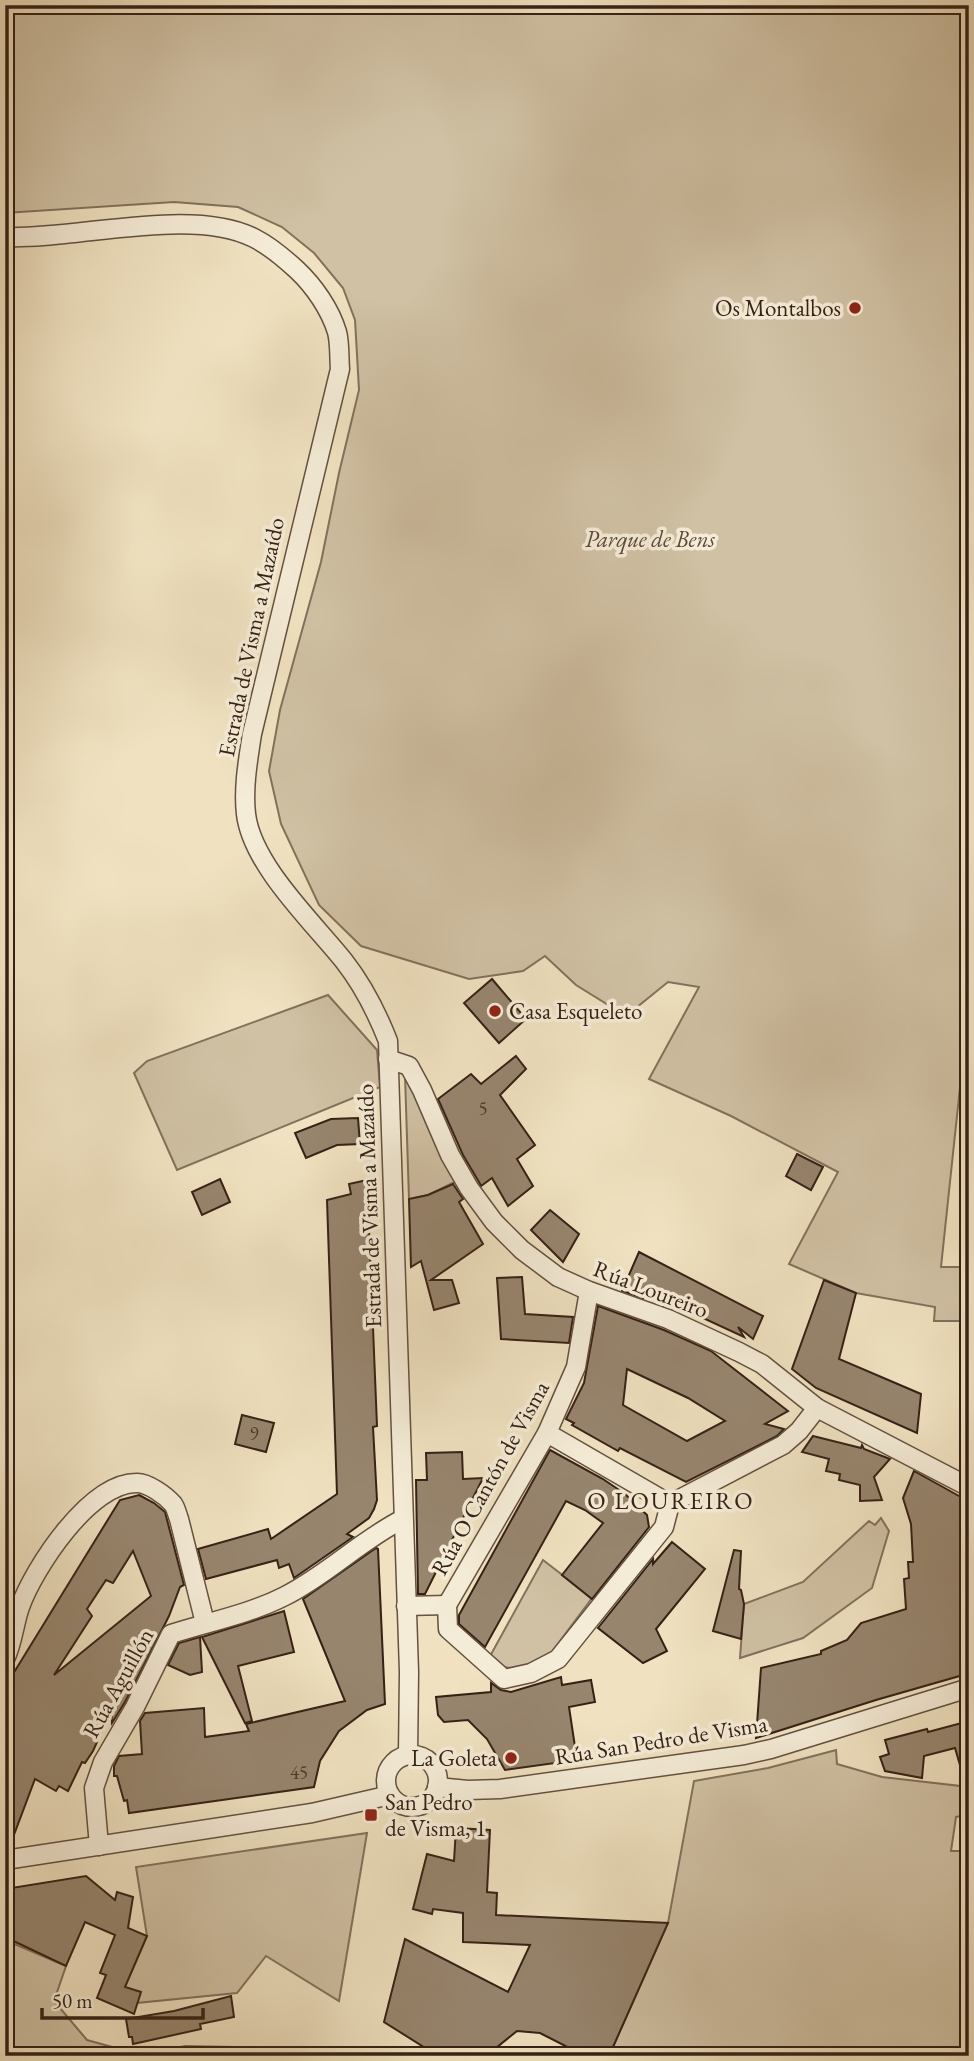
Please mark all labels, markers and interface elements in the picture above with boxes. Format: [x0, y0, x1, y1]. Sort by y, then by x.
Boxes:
place label: Os Montalbos [715, 293, 841, 323]
marker: Os Montalbos [847, 300, 863, 316]
street label: Estrada de Visma a Mazaído [211, 514, 291, 760]
park label: Parque de Bens [585, 524, 716, 555]
place label: Casa Esqueleto [509, 996, 642, 1026]
marker: Casa Esqueleto [487, 1003, 503, 1019]
street label: Estrada de Visma a Mazaído [350, 1083, 388, 1329]
house number: 5 [478, 1096, 488, 1121]
street label: Rúa Loureiro [589, 1253, 713, 1325]
street label: Rúa O Cantón de Visma [424, 1375, 556, 1581]
house number: 9 [249, 1421, 259, 1446]
district label: O LOUREIRO [587, 1485, 755, 1516]
street label: Rúa Aguillón [76, 1623, 160, 1743]
street label: Rúa San Pedro de Visma [553, 1708, 770, 1772]
place label: La Goleta [411, 1743, 498, 1773]
marker: La Goleta [503, 1750, 519, 1766]
house number: 45 [290, 1760, 308, 1785]
place label: San Pedro de Visma, 1 [385, 1787, 486, 1843]
marker: San Pedro de Visma, 1 [363, 1807, 379, 1823]
scale bar [42, 1977, 203, 2021]
text: 50 m [52, 1987, 93, 2014]

